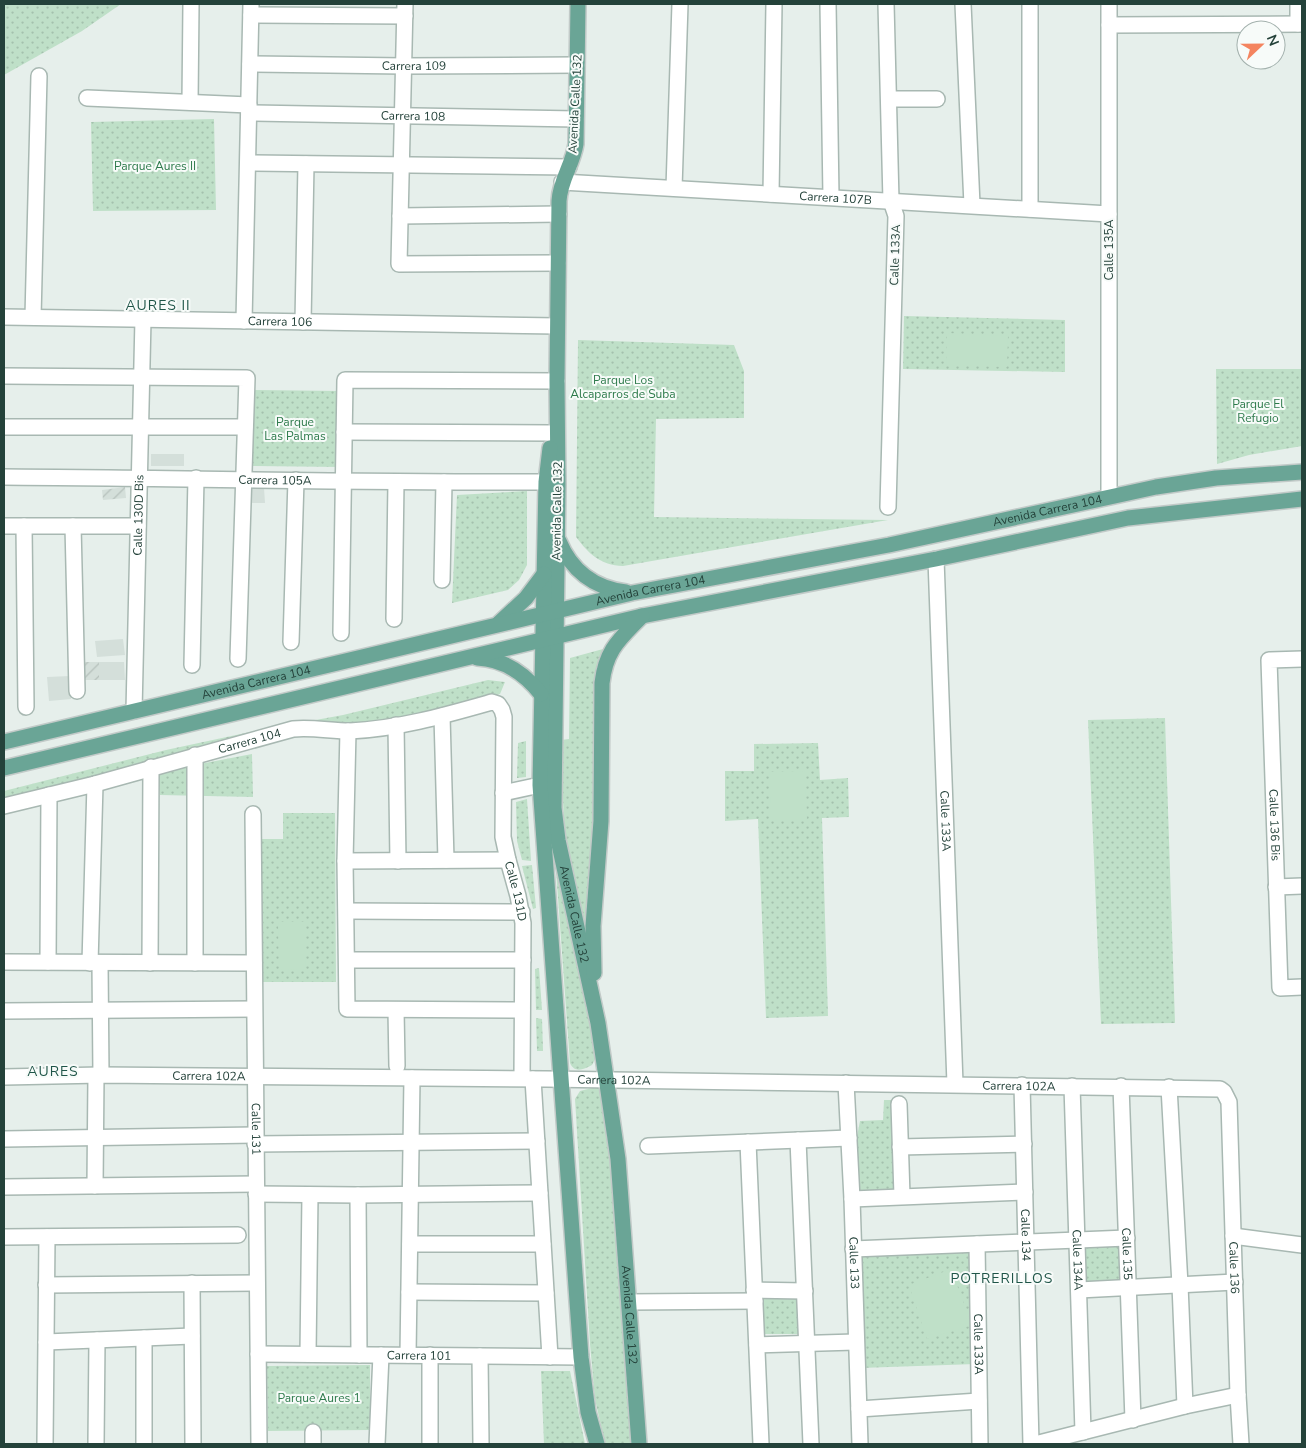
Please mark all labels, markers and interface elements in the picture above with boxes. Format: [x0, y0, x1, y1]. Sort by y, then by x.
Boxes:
north arrow [1236, 20, 1286, 70]
text: N [1262, 32, 1283, 49]
street label: Avenida Calle 132 [564, 54, 586, 154]
street label: Carrera 109 [382, 58, 446, 74]
street label: Carrera 108 [381, 107, 445, 125]
park label: Parque Aures II [114, 158, 196, 174]
street label: Carrera 107B [799, 188, 872, 208]
street label: Calle 135A [1101, 219, 1117, 281]
street label: Calle 133A [886, 224, 904, 286]
district label: AURES II [125, 296, 191, 315]
street label: Carrera 106 [248, 313, 312, 330]
park label: Parque Los Alcaparros de Suba [570, 372, 676, 402]
park label: Parque El Refugio [1232, 396, 1284, 426]
park label: Parque Las Palmas [264, 414, 326, 444]
street label: Avenida Calle 132 [548, 461, 566, 561]
street label: Carrera 105A [238, 472, 312, 489]
street label: Calle 130D Bis [130, 474, 147, 556]
street label: Avenida Carrera 104 [991, 491, 1104, 530]
street label: Avenida Carrera 104 [594, 571, 707, 609]
street label: Avenida Carrera 104 [200, 662, 312, 703]
street label: Carrera 104 [216, 725, 283, 757]
street label: Calle 136 Bis [1265, 789, 1284, 861]
street label: Calle 133A [936, 790, 955, 852]
street label: Calle 131D [501, 859, 531, 923]
street label: Avenida Calle 132 [556, 864, 593, 965]
district label: AURES [27, 1062, 79, 1081]
street label: Carrera 102A [172, 1068, 246, 1084]
street label: Carrera 102A [577, 1071, 651, 1089]
street label: Carrera 102A [982, 1077, 1056, 1095]
street label: Calle 131 [248, 1103, 264, 1155]
street label: Calle 134 [1017, 1209, 1034, 1261]
street label: Calle 135 [1118, 1227, 1136, 1280]
street label: Calle 134A [1069, 1229, 1087, 1291]
street label: Calle 133 [845, 1236, 863, 1289]
street label: Calle 136 [1225, 1241, 1243, 1294]
street label: Avenida Calle 132 [618, 1265, 641, 1365]
district label: POTRERILLOS [951, 1269, 1053, 1288]
street label: Calle 133A [970, 1313, 987, 1375]
street label: Carrera 101 [387, 1347, 451, 1364]
park label: Parque Aures 1 [277, 1390, 361, 1406]

